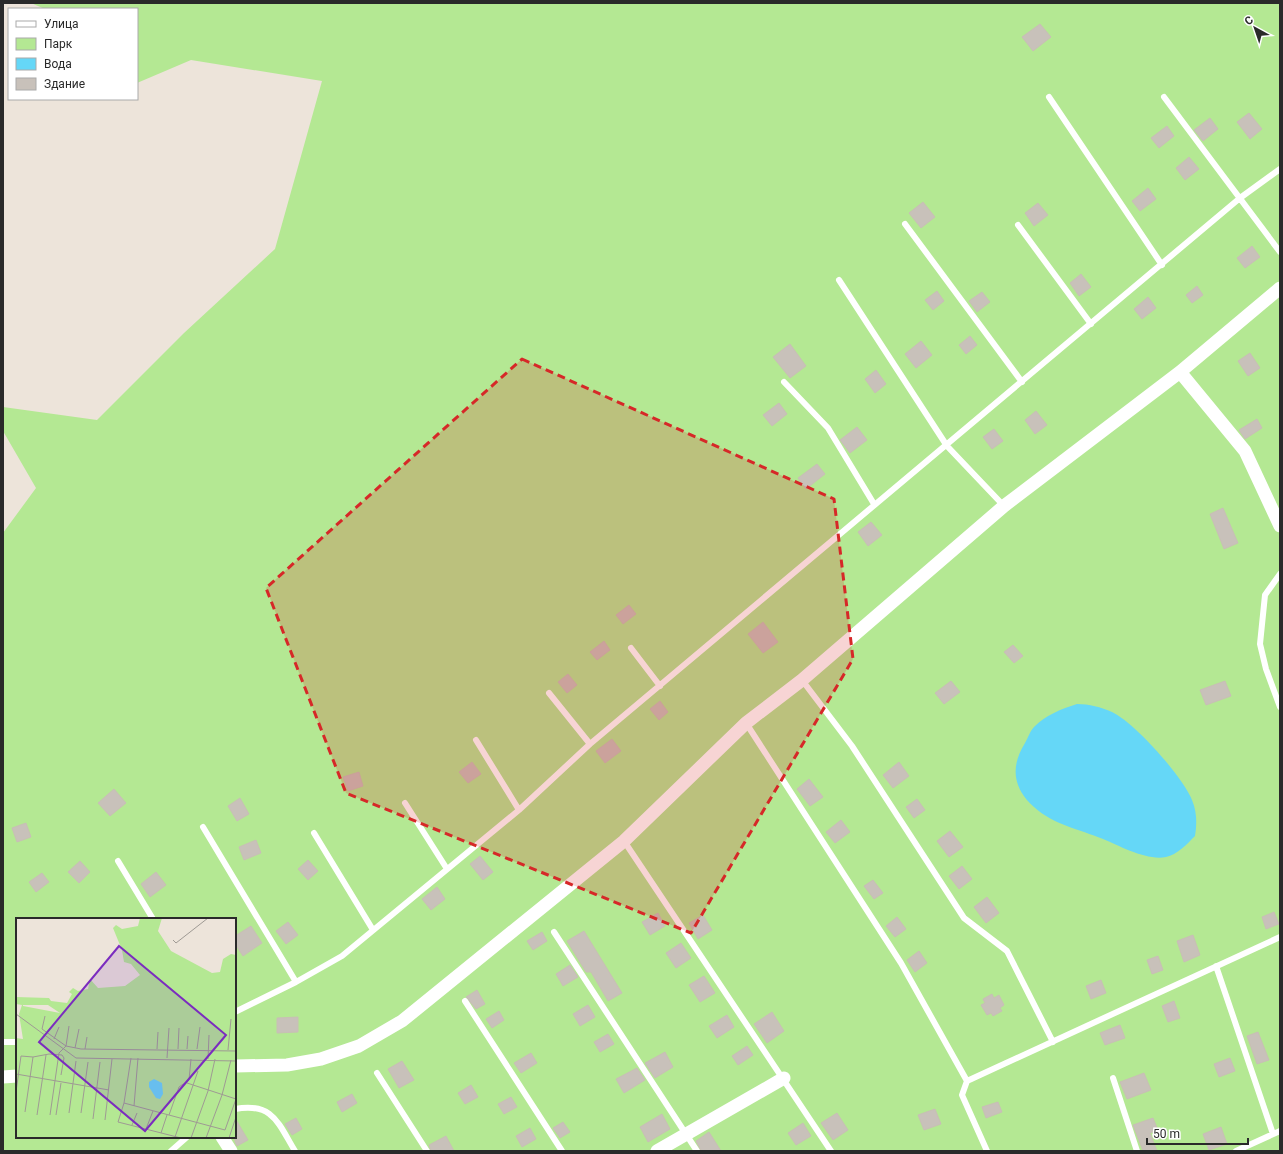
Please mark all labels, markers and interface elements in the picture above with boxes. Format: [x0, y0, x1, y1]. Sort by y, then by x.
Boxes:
legend [8, 8, 138, 100]
north arrow [1235, 8, 1275, 48]
text: С [1242, 13, 1256, 28]
text: Улица [44, 17, 79, 31]
text: Парк [44, 37, 73, 51]
text: Вода [44, 57, 72, 71]
text: Здание [44, 77, 85, 91]
inset map [16, 918, 236, 1138]
scale bar [1147, 1120, 1248, 1146]
text: 50 m [1153, 1127, 1180, 1141]

